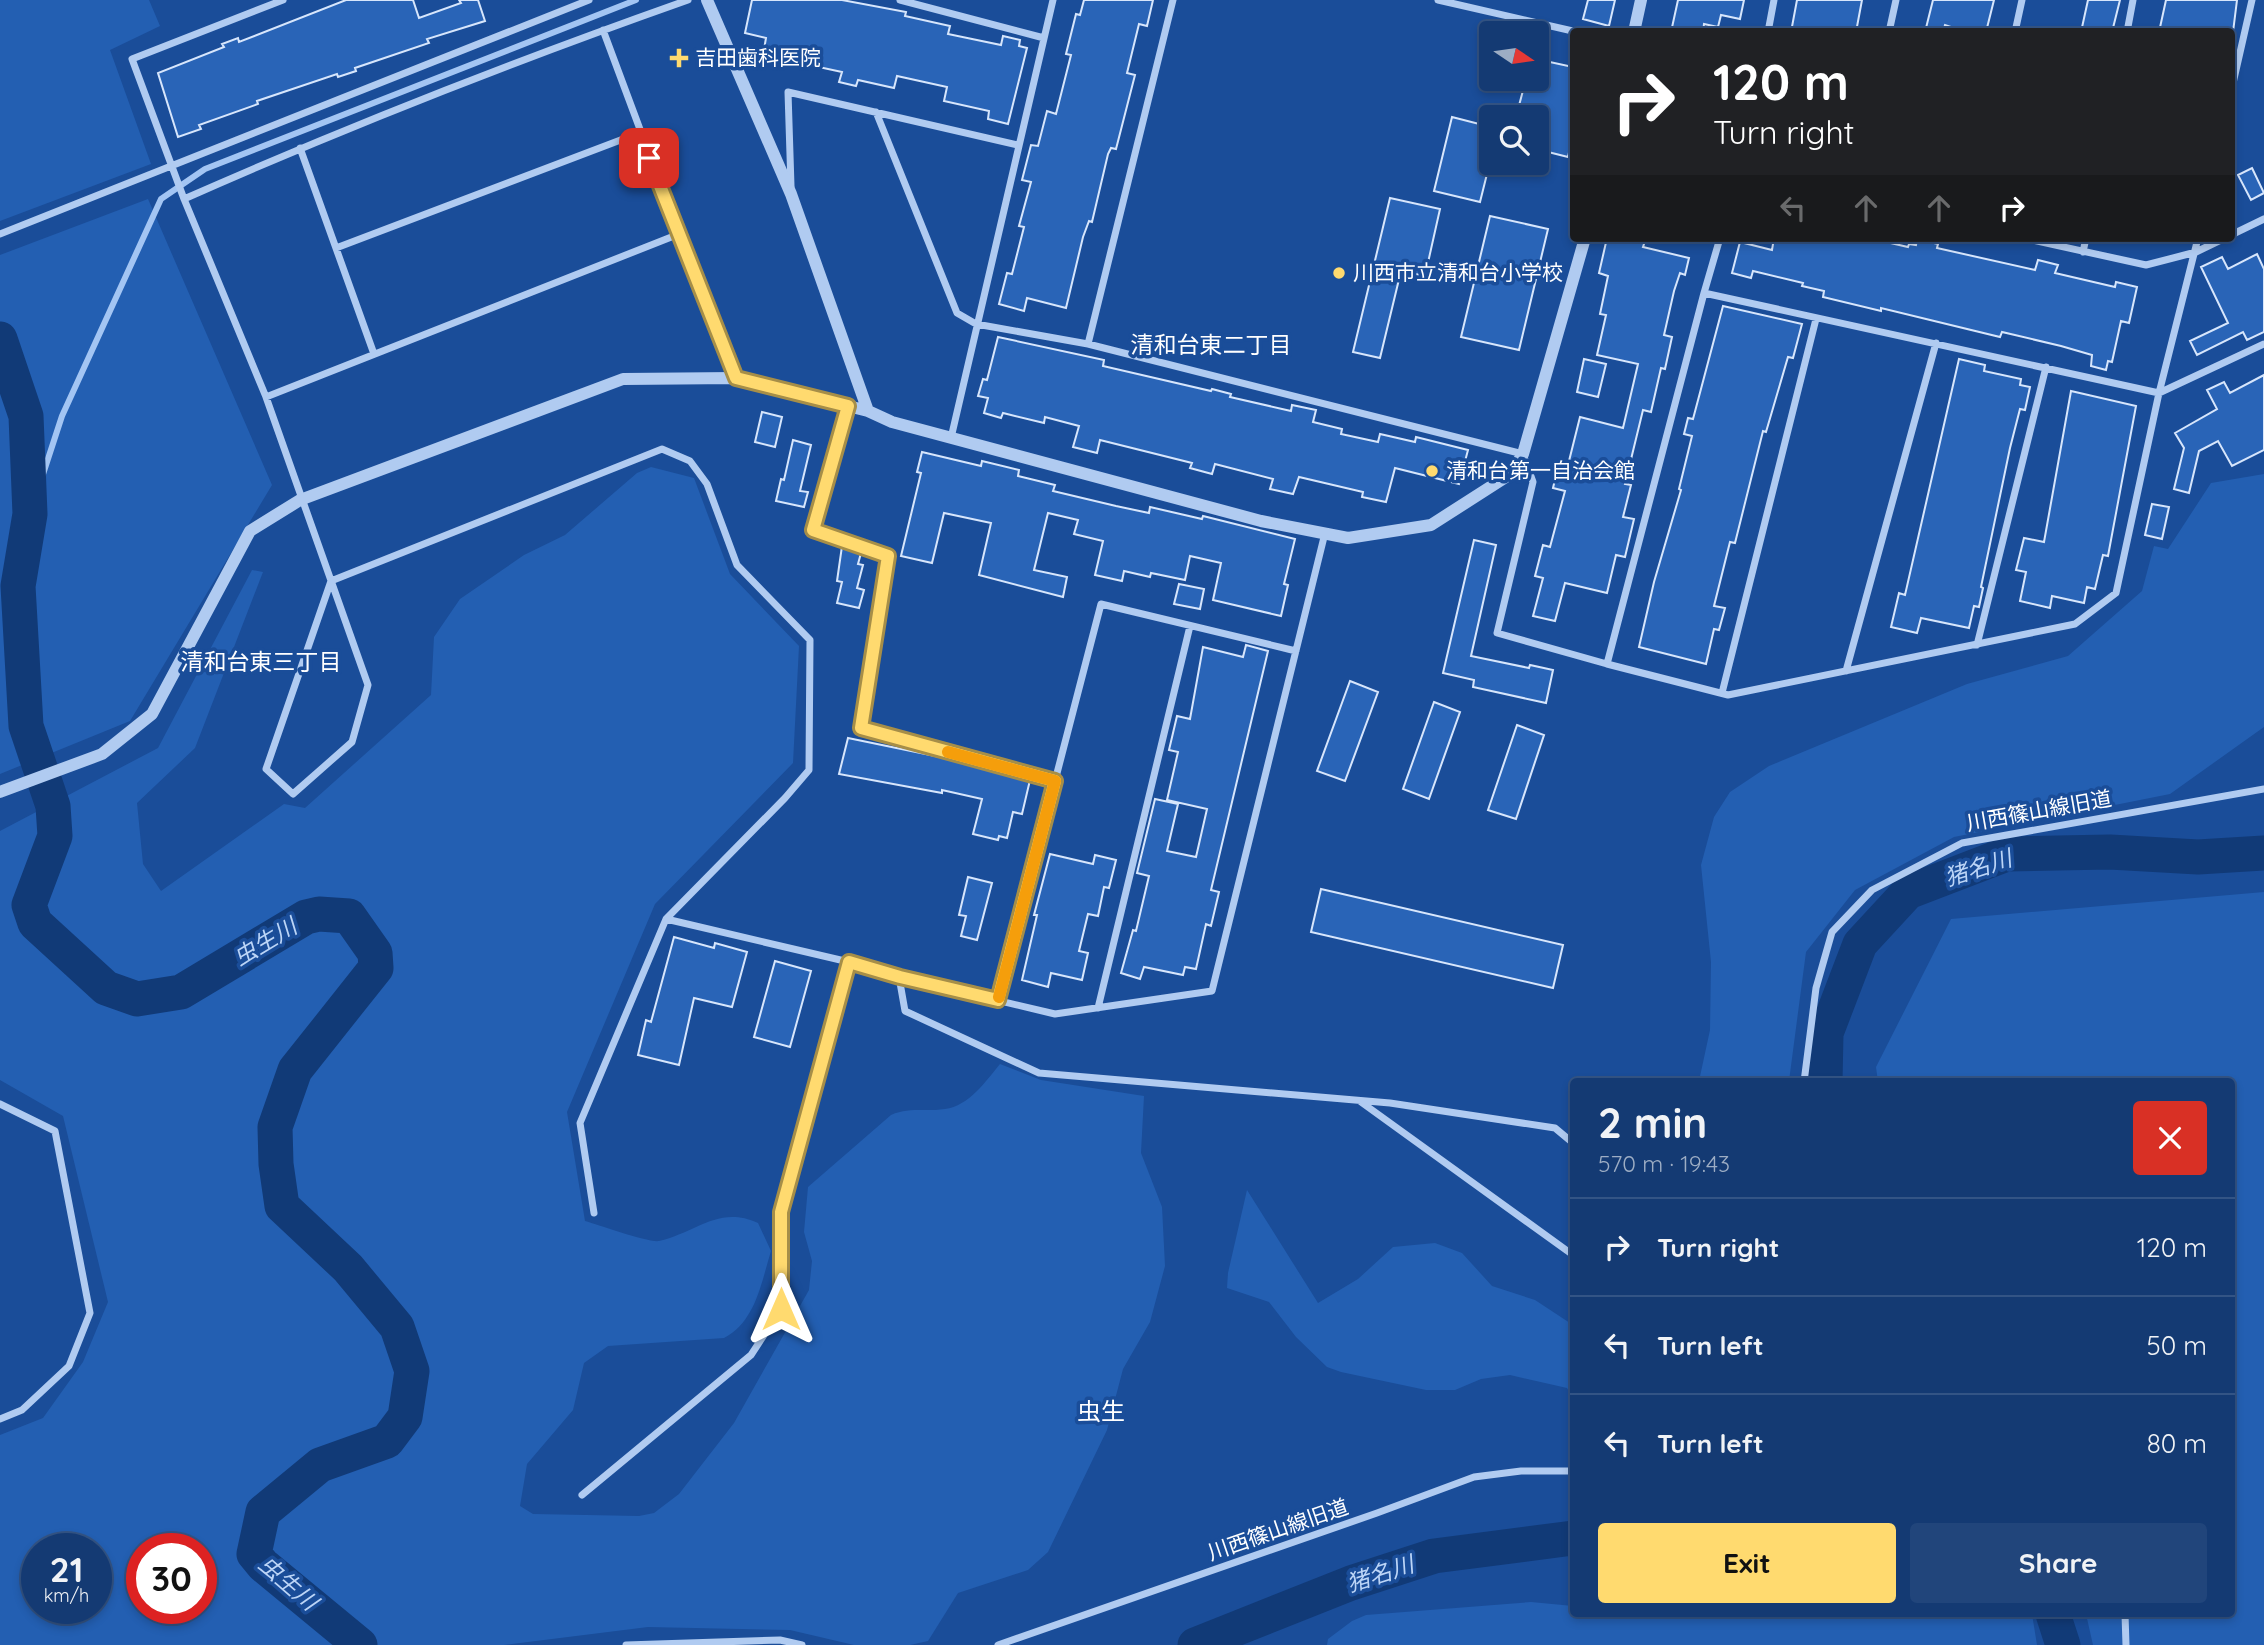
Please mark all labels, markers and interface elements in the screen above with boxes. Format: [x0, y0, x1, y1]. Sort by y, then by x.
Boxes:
north arrow [1479, 21, 1549, 91]
map controls [1479, 21, 1549, 175]
place label: 吉田歯科医院 [695, 44, 821, 70]
marker: 吉田歯科医院 [669, 48, 689, 68]
text: 120 m [1713, 51, 1849, 112]
icon: right [1598, 56, 1689, 147]
button: search [1479, 105, 1549, 175]
text: Turn right [1713, 112, 1854, 152]
pin [619, 128, 679, 188]
icon: arrive [630, 139, 668, 177]
icon: left [1774, 189, 1812, 227]
icon: ahead [1847, 189, 1885, 227]
icon: ahead [1920, 189, 1958, 227]
icon: right [1993, 189, 2031, 227]
place label: 川西市立清和台小学校 [1353, 259, 1563, 285]
marker: 川西市立清和台小学校 [1331, 265, 1347, 281]
district label: 清和台東二丁目 [1131, 330, 1292, 359]
place label: 清和台第一自治会館 [1446, 457, 1635, 483]
marker: 清和台第一自治会館 [1424, 463, 1440, 479]
district label: 清和台東三丁目 [181, 647, 342, 676]
street label: 川西篠山線旧道 [1964, 784, 2113, 836]
water label: 猪名川 [1941, 842, 2018, 892]
water label: 虫生川 [228, 910, 304, 972]
text: 2 min [1598, 1096, 1707, 1149]
button: close [2133, 1101, 2207, 1175]
text: 570 m · 19:43 [1598, 1149, 1730, 1178]
icon: right [1598, 1228, 1636, 1266]
text: Turn right [1657, 1231, 1779, 1264]
text: 120 m [2137, 1231, 2207, 1264]
position arrow [744, 1272, 818, 1346]
icon: left [1598, 1326, 1636, 1364]
text: Turn left [1657, 1329, 1764, 1362]
text: 50 m [2147, 1329, 2207, 1362]
district label: 虫生 [1077, 1396, 1125, 1426]
icon: left [1598, 1424, 1636, 1462]
text: Turn left [1657, 1427, 1764, 1460]
text: 80 m [2147, 1427, 2207, 1460]
street label: 川西篠山線旧道 [1204, 1493, 1351, 1565]
button: Exit [1598, 1523, 1896, 1603]
button: Share [1910, 1523, 2207, 1603]
speed limit sign: 30 [126, 1533, 217, 1624]
text: 21 [50, 1547, 83, 1591]
water label: 猪名川 [1343, 1548, 1420, 1598]
water label: 虫生川 [253, 1549, 326, 1618]
text: km/h [44, 1584, 89, 1607]

